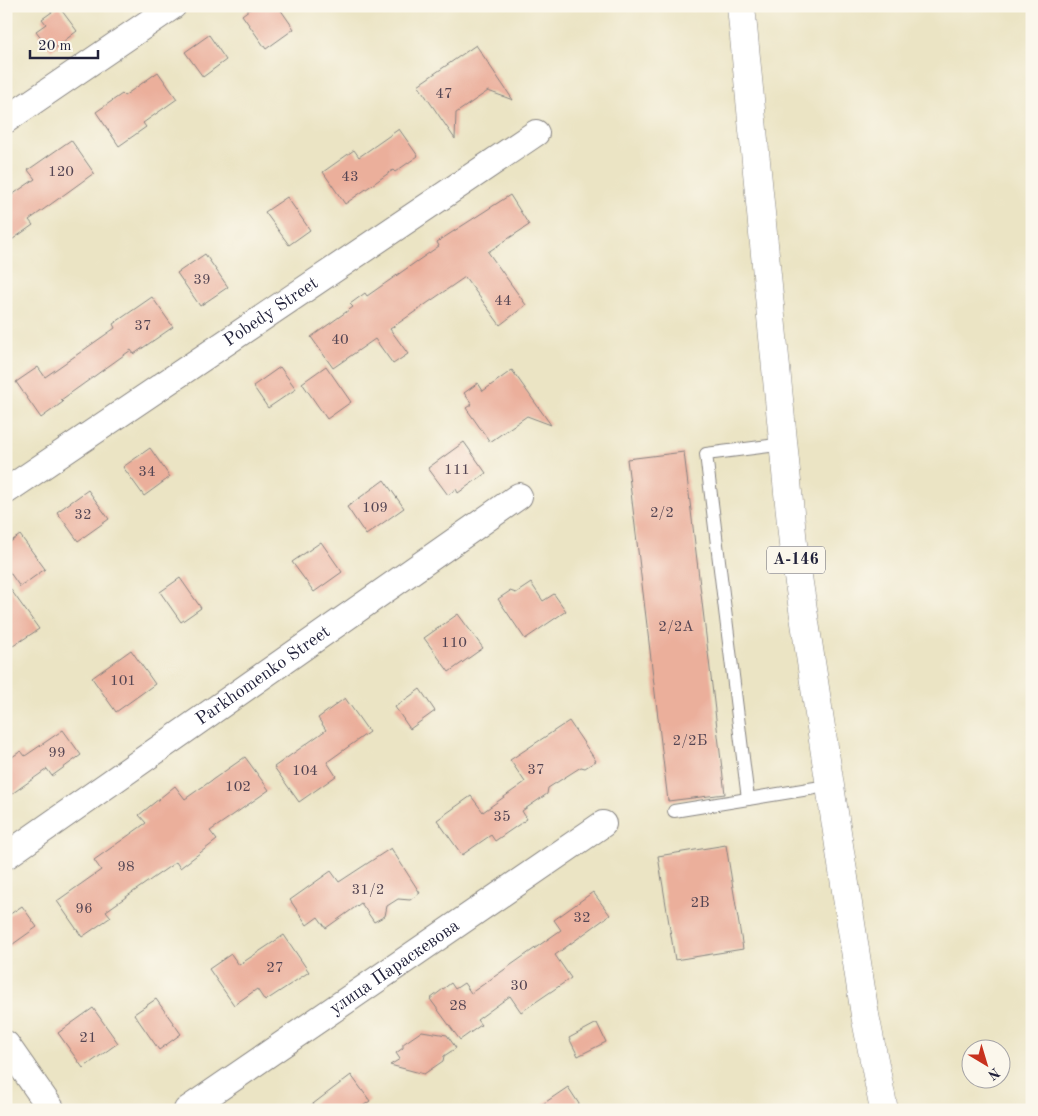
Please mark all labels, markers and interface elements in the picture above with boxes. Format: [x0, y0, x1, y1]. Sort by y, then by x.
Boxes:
scale bar [30, 28, 98, 60]
text: 20 m [38, 39, 72, 54]
house number: 47 [435, 87, 453, 102]
house number: 120 [48, 165, 74, 180]
house number: 43 [341, 170, 359, 185]
house number: 39 [193, 273, 211, 288]
street label: Pobedy Street [221, 274, 322, 350]
house number: 44 [494, 294, 512, 309]
house number: 37 [134, 319, 152, 334]
house number: 40 [331, 333, 349, 348]
house number: 111 [444, 463, 470, 478]
house number: 34 [138, 465, 156, 480]
house number: 109 [362, 501, 388, 516]
house number: 2/2 [650, 506, 674, 521]
house number: 32 [74, 508, 92, 523]
road number: А-146 [767, 546, 825, 574]
house number: 2/2А [658, 620, 694, 635]
street label: Parkhomenko Street [193, 623, 333, 729]
house number: 110 [441, 636, 467, 651]
house number: 101 [110, 674, 136, 689]
house number: 2/2Б [673, 734, 707, 749]
house number: 99 [48, 746, 66, 761]
house number: 37 [527, 763, 545, 778]
house number: 104 [292, 764, 318, 779]
house number: 102 [225, 780, 251, 795]
house number: 35 [493, 810, 511, 825]
house number: 98 [117, 860, 135, 875]
house number: 31/2 [352, 883, 384, 898]
house number: 2В [690, 896, 710, 911]
house number: 96 [75, 902, 93, 917]
house number: 32 [573, 911, 591, 926]
street label: улица Параскевова [327, 916, 463, 1018]
house number: 27 [266, 961, 284, 976]
house number: 30 [510, 979, 528, 994]
house number: 28 [449, 999, 467, 1014]
house number: 21 [79, 1031, 97, 1046]
north arrow [960, 1038, 1010, 1088]
text: N [985, 1065, 1002, 1082]

